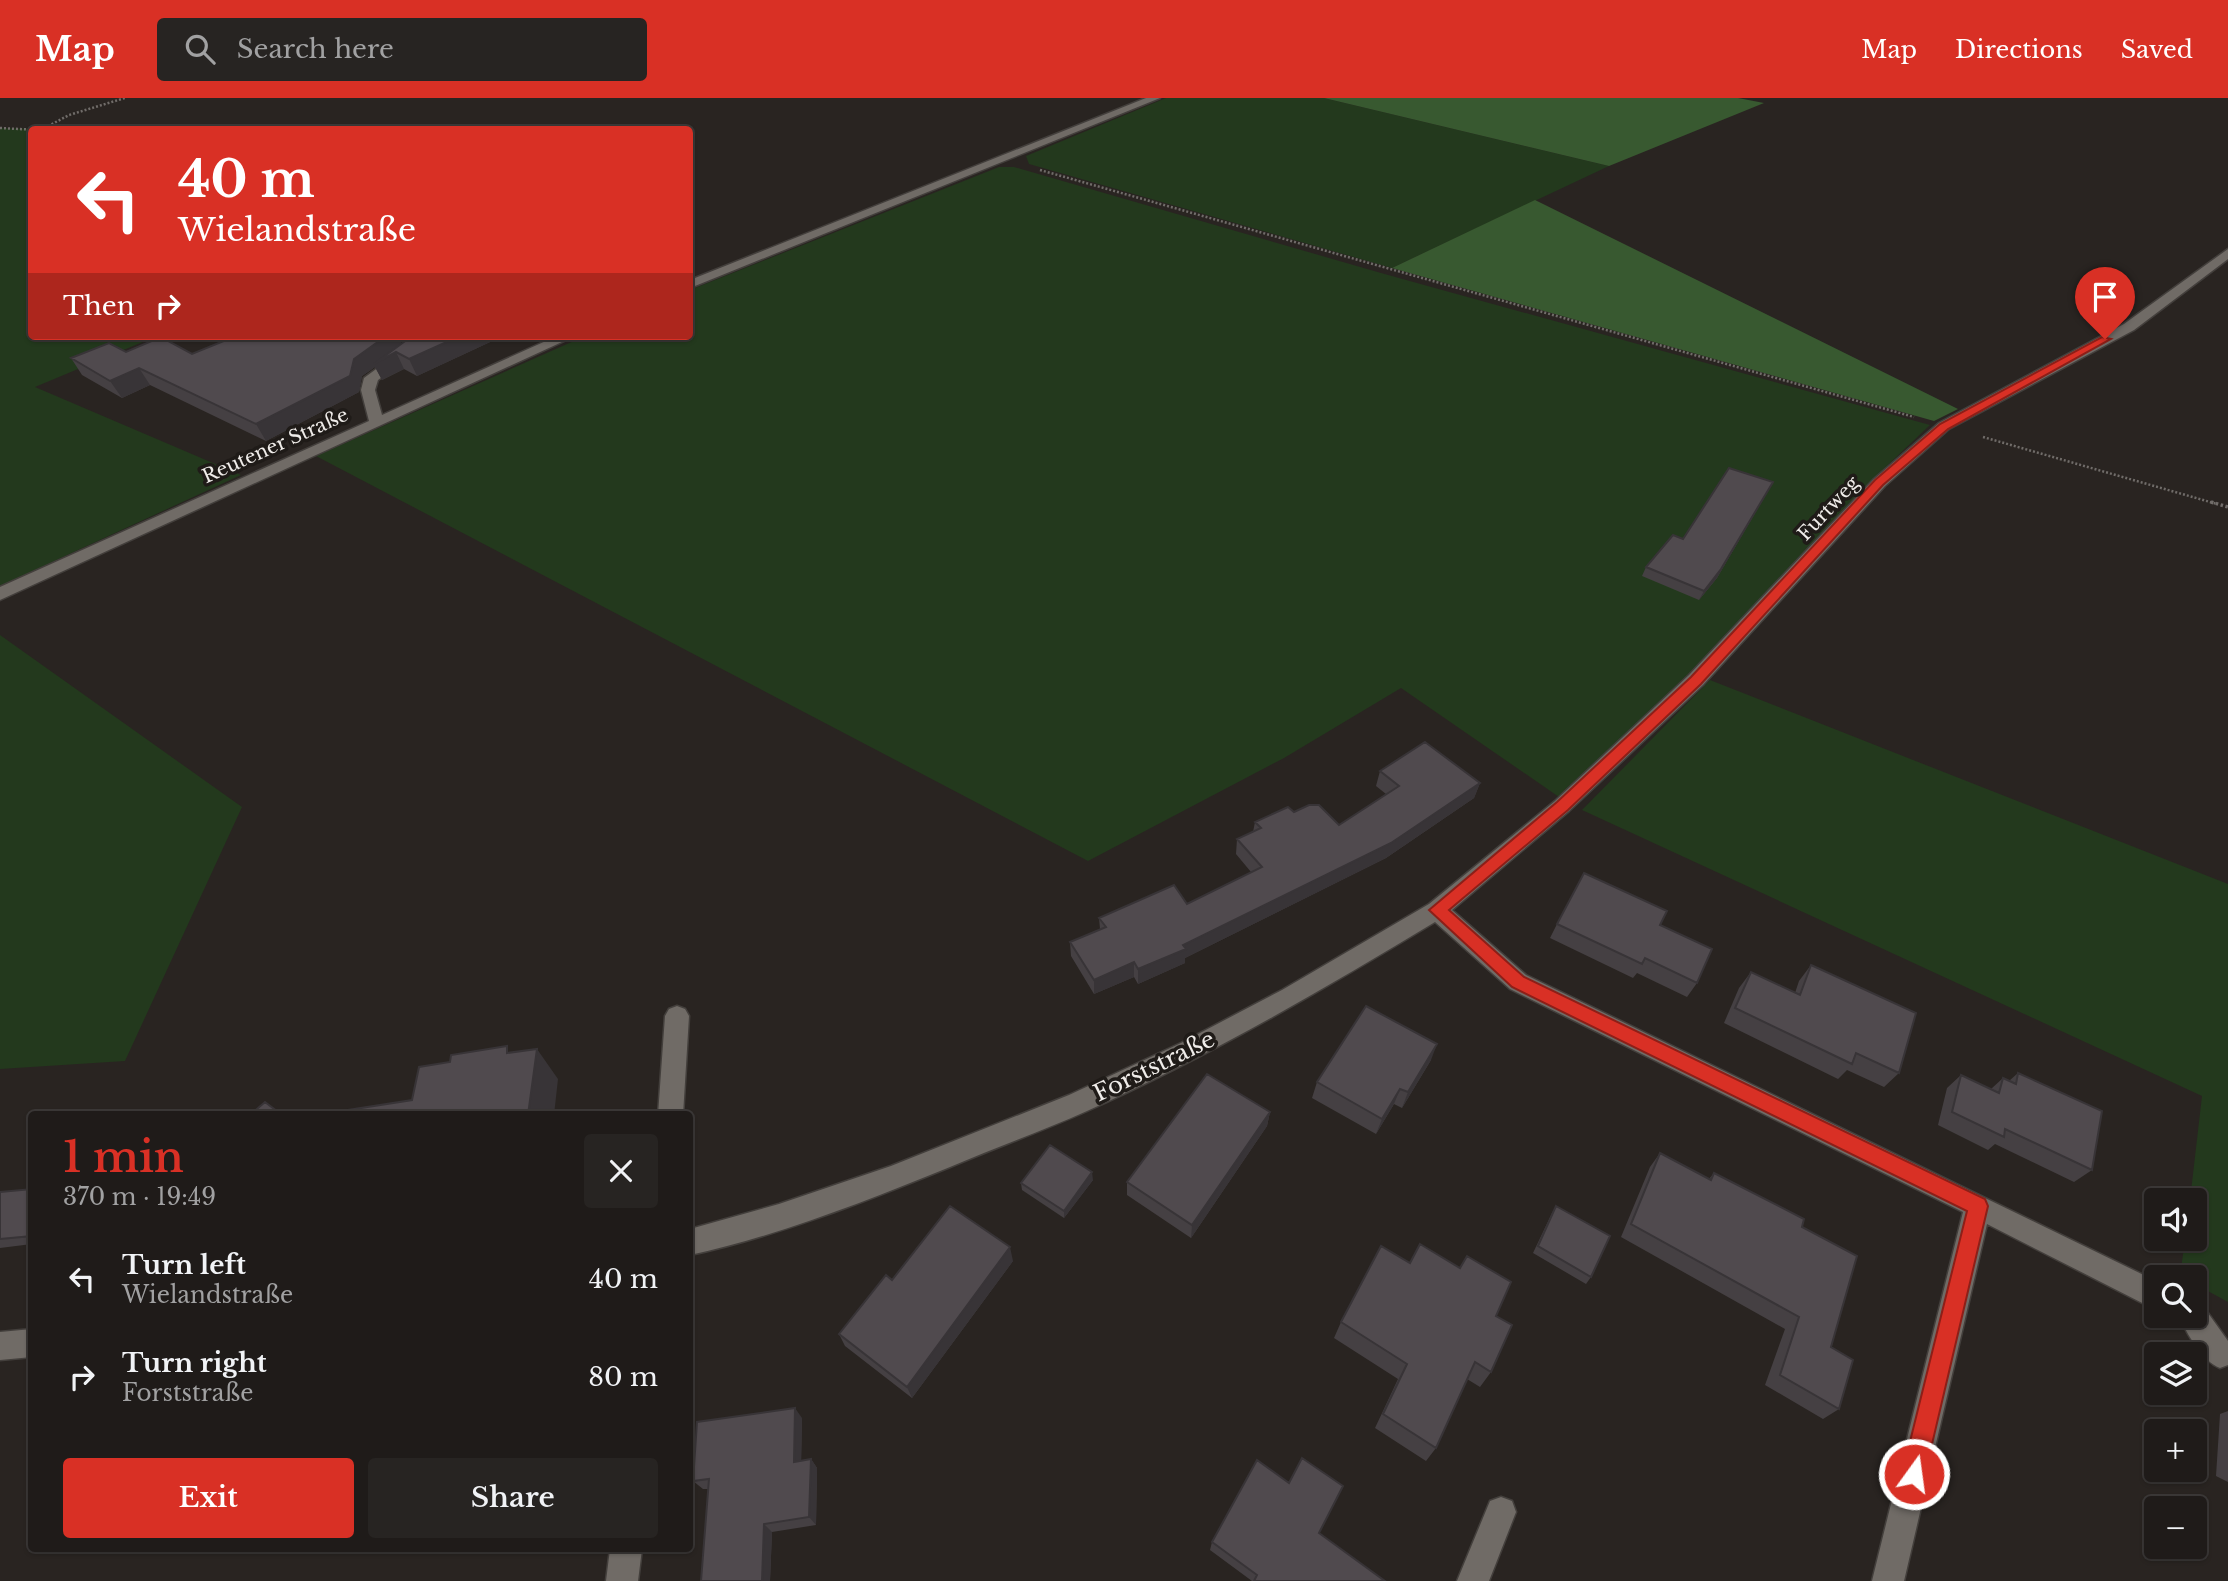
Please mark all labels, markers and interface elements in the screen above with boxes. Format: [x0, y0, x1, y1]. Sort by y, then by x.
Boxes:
search box [157, 18, 647, 81]
text: Map [35, 29, 115, 70]
icon: search [181, 30, 219, 68]
text: Search here [237, 33, 394, 65]
text: Map [1861, 35, 1917, 64]
text: Directions [1955, 35, 2083, 64]
text: Saved [2121, 35, 2193, 64]
text: 40 m [178, 149, 315, 210]
icon: left [63, 154, 154, 245]
text: Wielandstraße [178, 210, 416, 250]
pin [2075, 267, 2135, 339]
icon: arrive [2086, 278, 2124, 316]
icon: right [149, 287, 187, 325]
text: Then [63, 290, 135, 322]
street label: Reutener Straße [199, 403, 352, 488]
street label: Furtweg [1793, 471, 1864, 545]
street label: Forststraße [1089, 1025, 1219, 1107]
text: 1 min [63, 1131, 184, 1183]
button: close [584, 1134, 658, 1208]
text: 370 m · 19:49 [63, 1183, 216, 1211]
map controls [2144, 1188, 2207, 1559]
button: sound [2144, 1188, 2207, 1251]
text: Turn left [122, 1249, 246, 1281]
icon: left [63, 1260, 101, 1298]
text: 40 m [589, 1263, 658, 1295]
button: search [2144, 1265, 2207, 1328]
text: Wielandstraße [122, 1281, 293, 1309]
button: layers [2144, 1342, 2207, 1405]
text: Turn right [122, 1347, 267, 1379]
icon: right [63, 1358, 101, 1396]
text: 80 m [588, 1361, 658, 1393]
text: Forststraße [122, 1379, 253, 1407]
button: + [2144, 1419, 2207, 1482]
position arrow [1877, 1437, 1951, 1511]
button: Exit [63, 1458, 354, 1538]
button: Share [368, 1458, 658, 1538]
button: − [2144, 1496, 2207, 1559]

